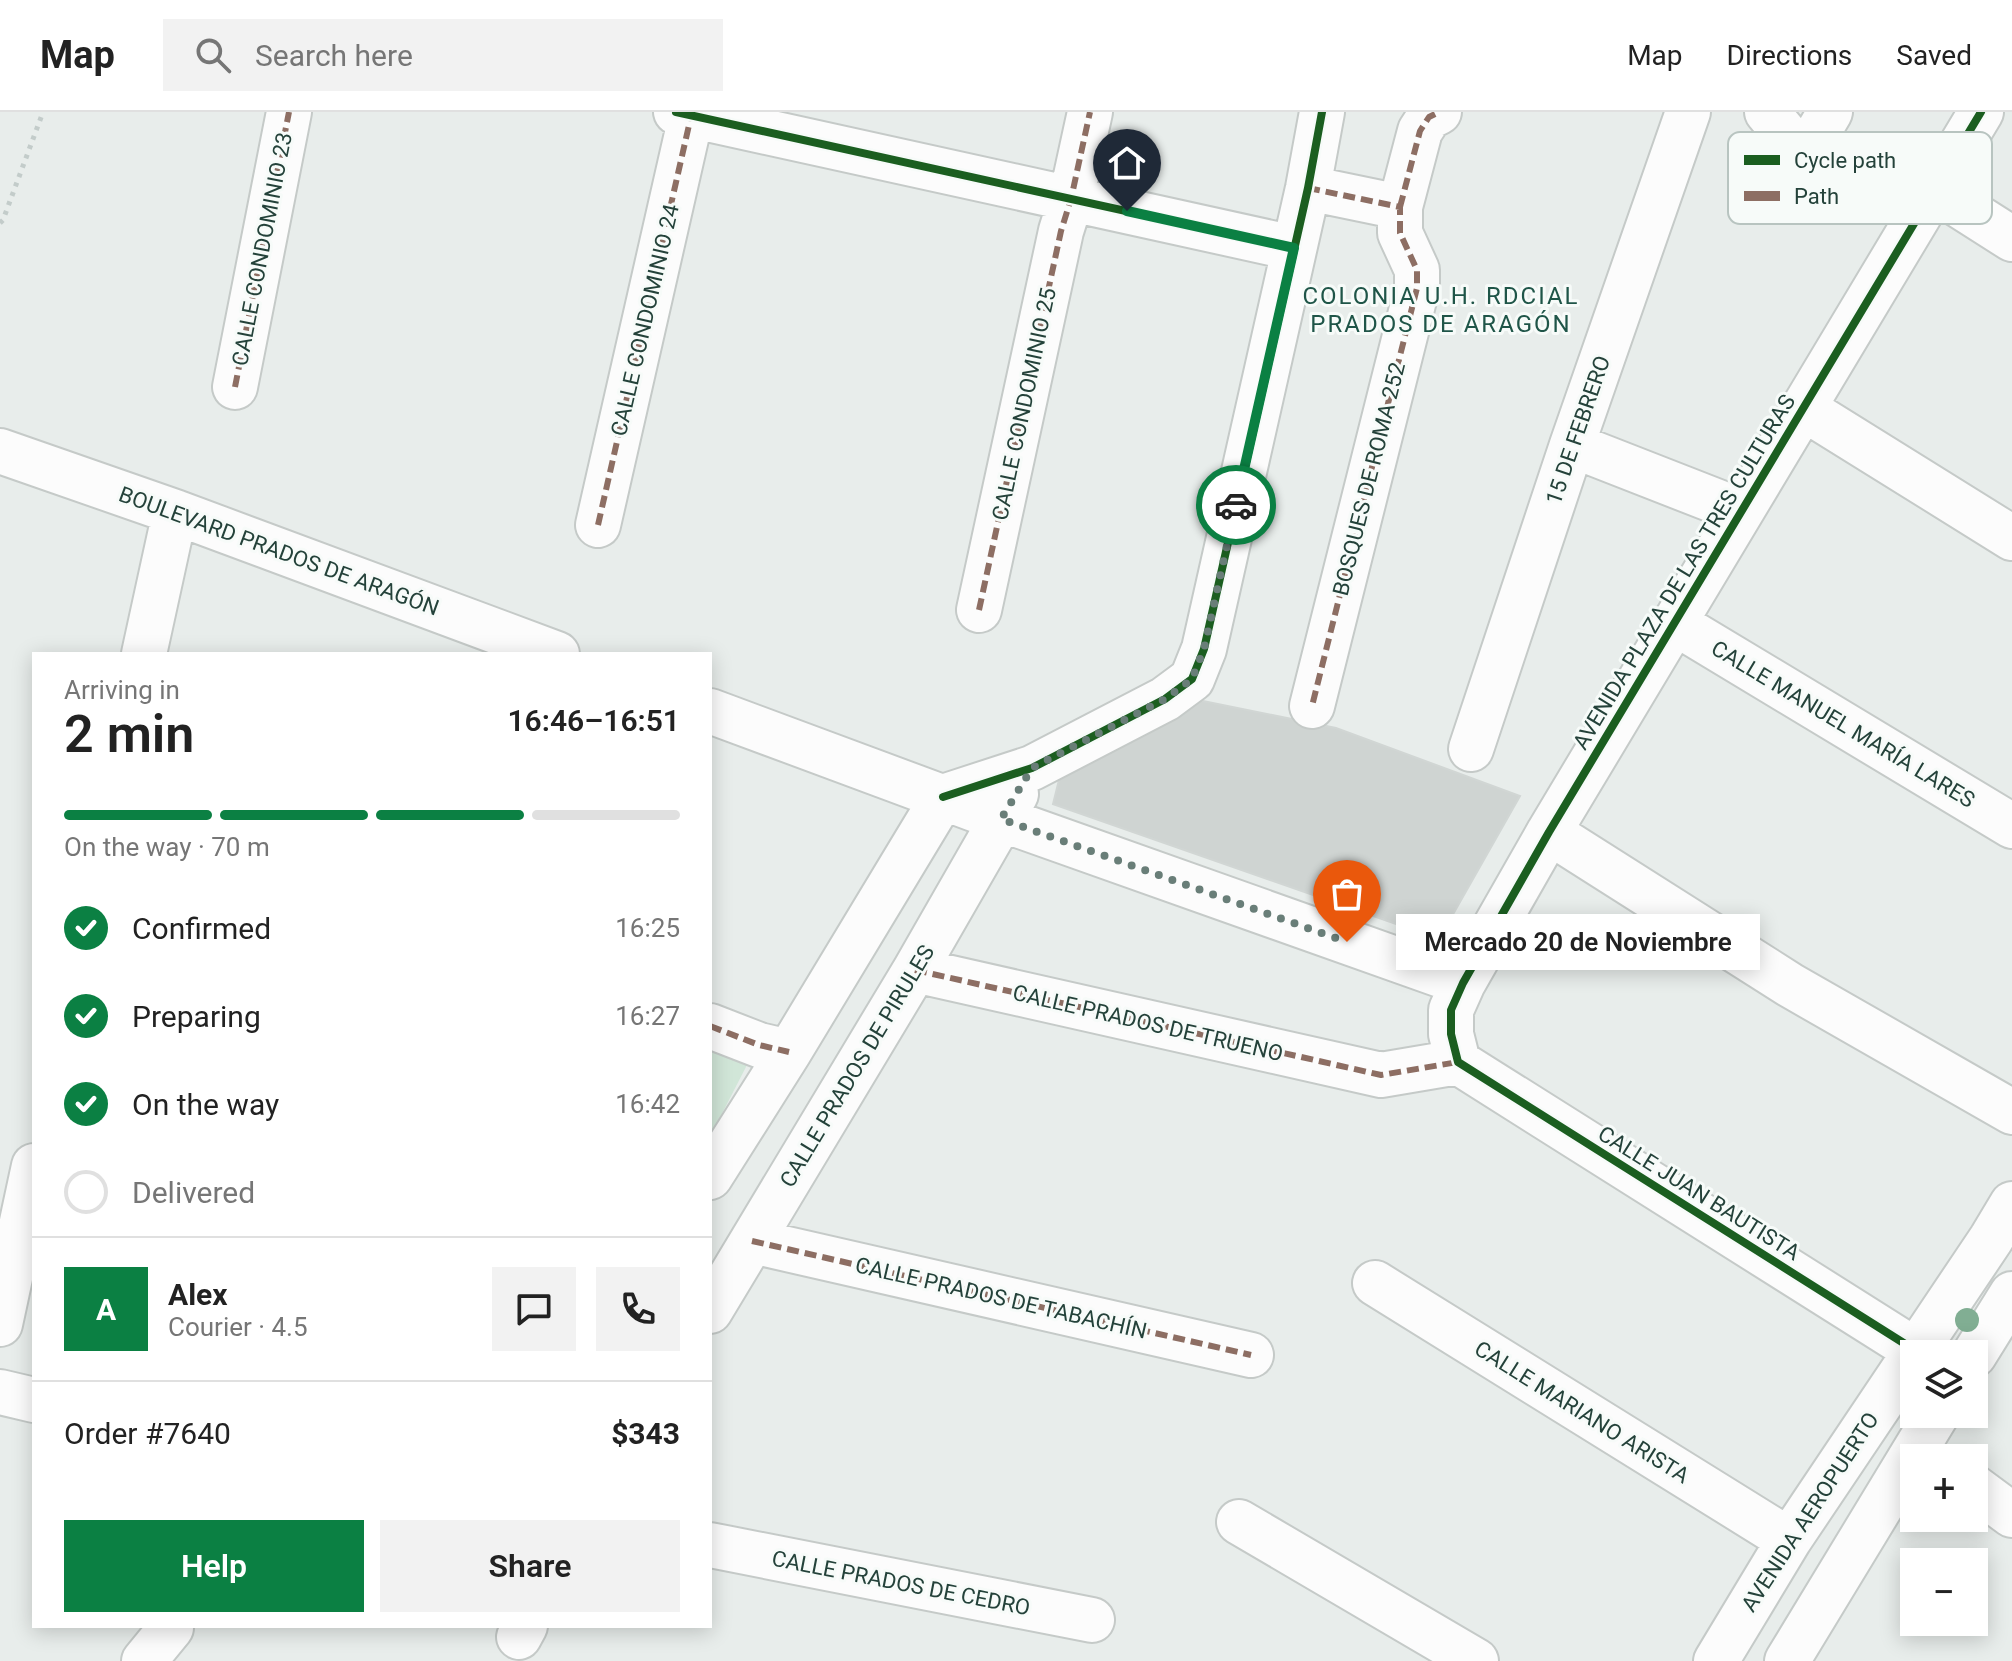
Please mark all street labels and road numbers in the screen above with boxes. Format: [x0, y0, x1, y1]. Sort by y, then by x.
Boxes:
street label: CALLE CONDOMINIO 23 [227, 130, 297, 368]
street label: CALLE CONDOMINIO 24 [606, 202, 684, 438]
street label: CALLE CONDOMINIO 25 [987, 285, 1061, 523]
street label: 15 DE FEBRERO [1541, 352, 1615, 508]
street label: BOSQUES DE ROMA 252 [1328, 360, 1410, 598]
street label: AVENIDA PLAZA DE LAS TRES CULTURAS [1568, 390, 1800, 754]
street label: BOULEVARD PRADOS DE ARAGÓN [116, 480, 443, 621]
street label: CALLE MANUEL MARÍA LARES [1707, 635, 1979, 813]
street label: CALLE PRADOS DE PIRULES [775, 941, 939, 1191]
street label: CALLE PRADOS DE TRUENO [1010, 980, 1286, 1066]
street label: CALLE JUAN BAUTISTA [1594, 1121, 1805, 1266]
street label: CALLE PRADOS DE TABACHÍN [853, 1252, 1149, 1344]
street label: CALLE MARIANO ARISTA [1470, 1336, 1694, 1489]
street label: AVENIDA AEROPUERTO [1736, 1408, 1884, 1616]
street label: CALLE PRADOS DE CEDRO [770, 1546, 1032, 1620]

